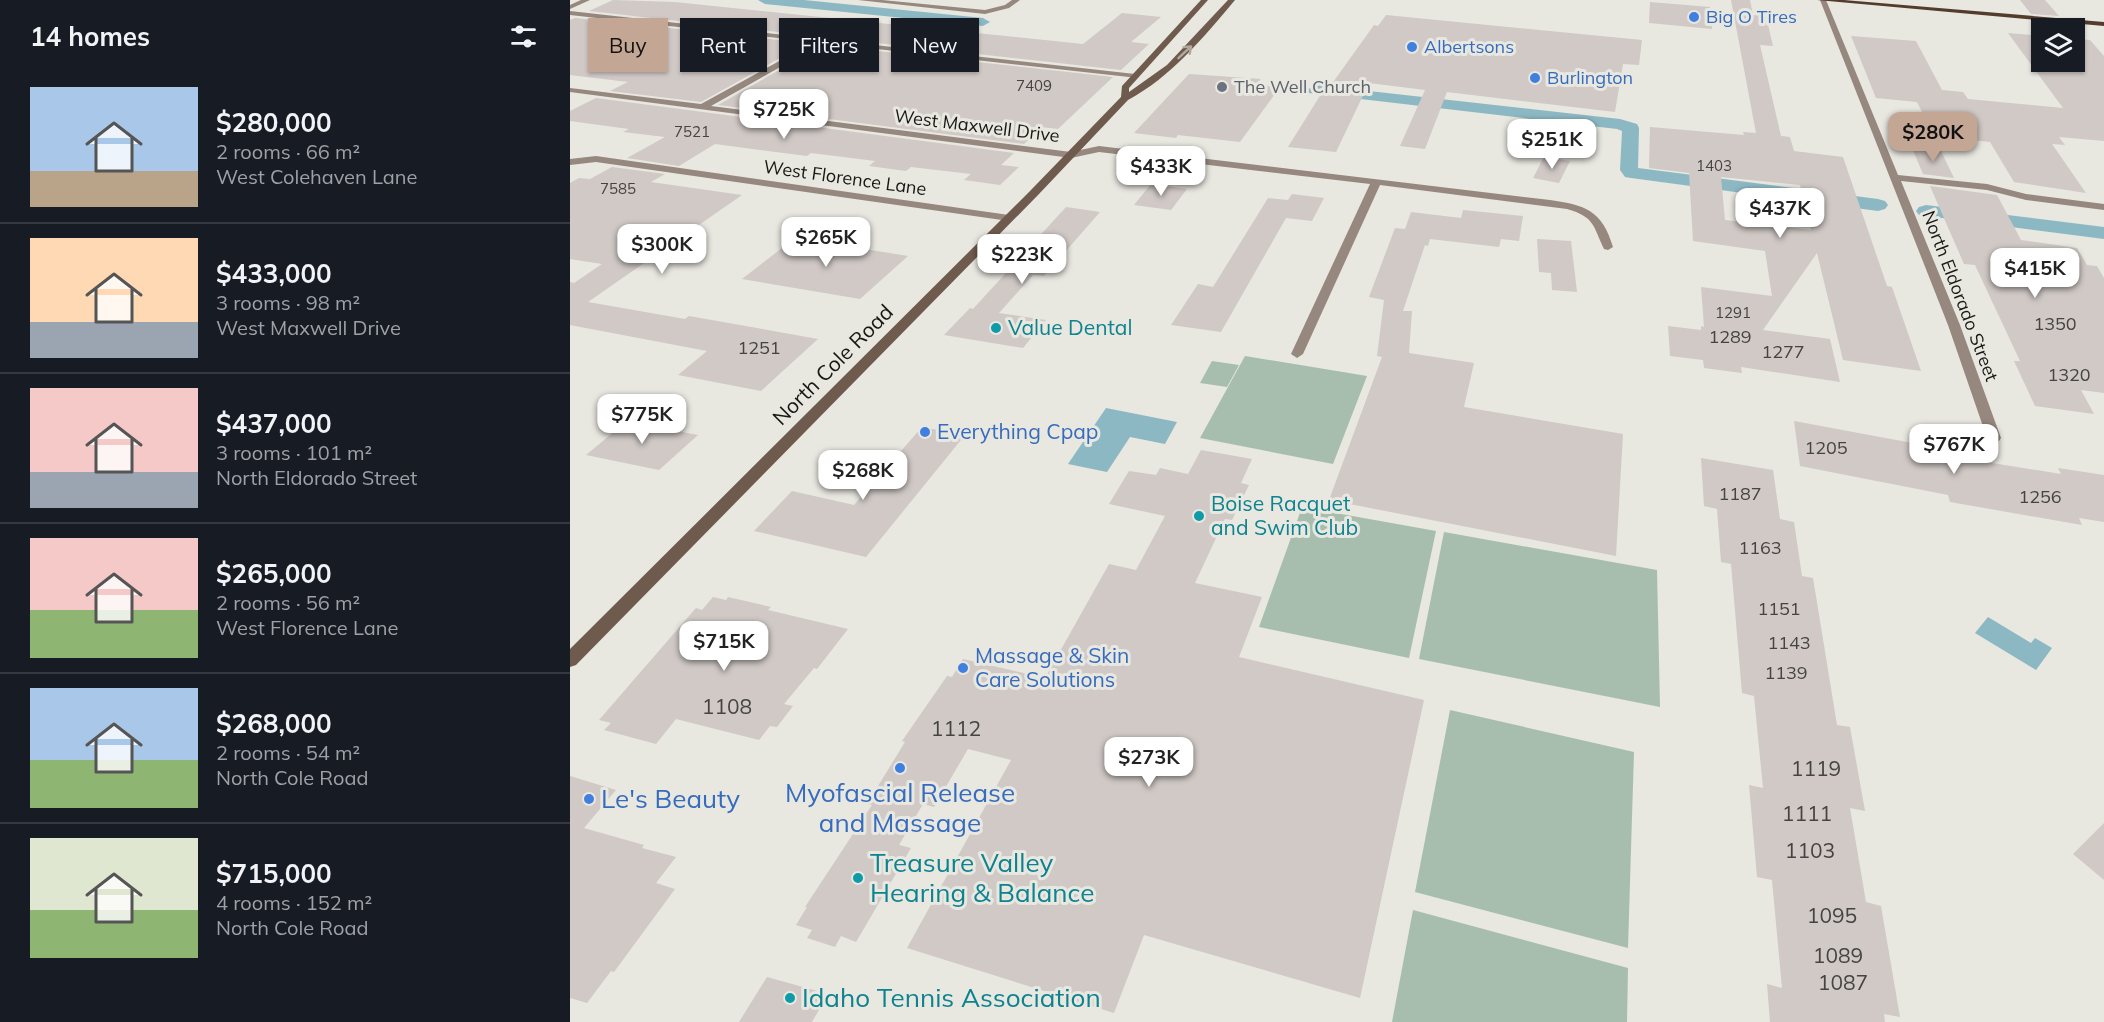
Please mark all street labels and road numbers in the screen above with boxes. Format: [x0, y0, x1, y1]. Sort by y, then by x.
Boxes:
street label: West Maxwell Drive [893, 104, 1061, 147]
street label: West Florence Lane [762, 155, 928, 200]
street label: North Eldorado Street [1917, 207, 2004, 384]
street label: North Cole Road [767, 299, 898, 430]

